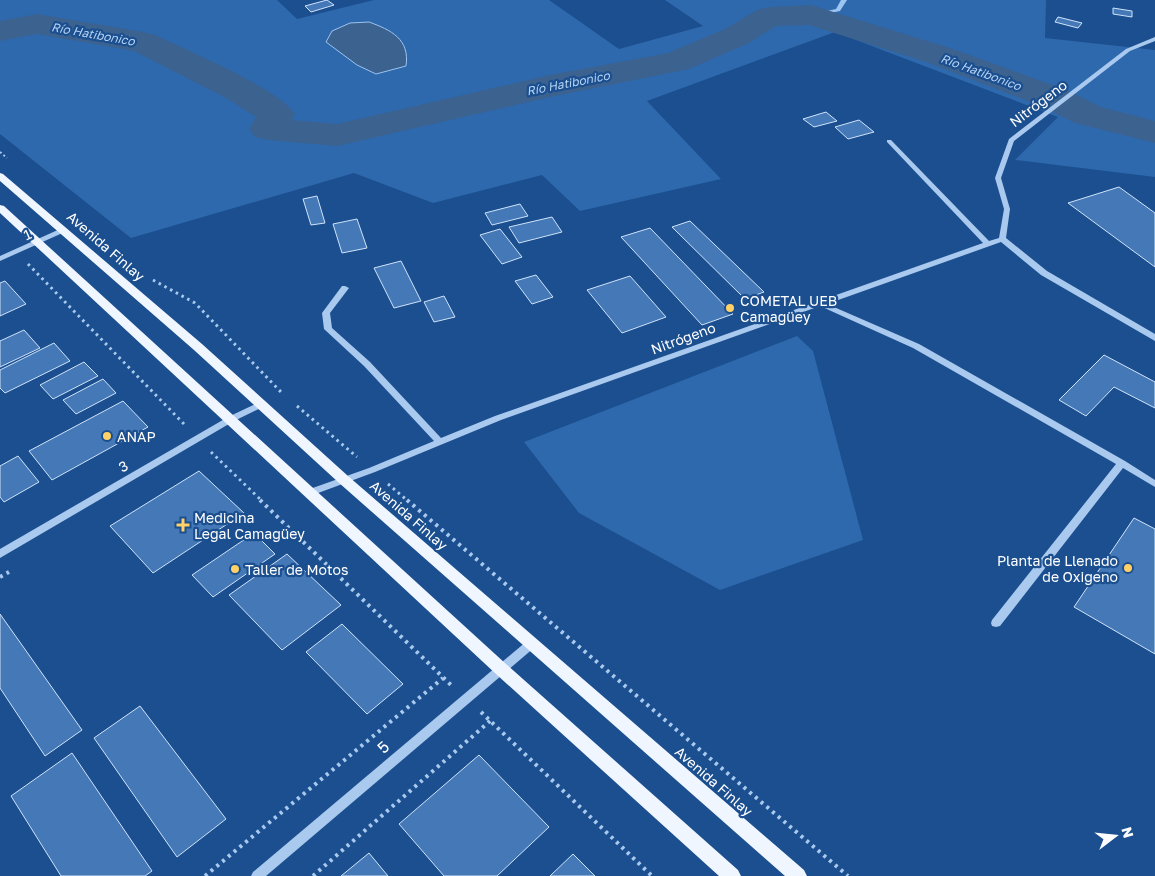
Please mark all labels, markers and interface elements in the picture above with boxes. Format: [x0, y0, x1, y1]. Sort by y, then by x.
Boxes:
water label: Río Hatibonico [50, 19, 137, 49]
water label: Río Hatibonico [939, 51, 1024, 94]
water label: Río Hatibonico [525, 67, 612, 98]
street label: Nitrógeno [1006, 76, 1070, 130]
street label: Avenida Finlay [64, 208, 148, 284]
street label: 1 [20, 225, 34, 243]
place label: COMETAL UEB Camagüey [740, 292, 837, 325]
marker: COMETAL UEB Camagüey [724, 302, 736, 314]
street label: Nitrógeno [648, 318, 718, 358]
place label: ANAP [117, 428, 156, 445]
marker: ANAP [101, 430, 113, 442]
street label: 3 [115, 457, 131, 475]
street label: Avenida Finlay [367, 477, 451, 553]
place label: Medicina Legal Camagüey [194, 509, 305, 542]
marker: Medicina Legal Camagüey [176, 518, 190, 532]
place label: Planta de Llenado de Oxigeno [997, 552, 1118, 585]
place label: Taller de Motos [245, 561, 348, 578]
marker: Planta de Llenado de Oxigeno [1122, 562, 1134, 574]
marker: Taller de Motos [229, 563, 241, 575]
street label: 5 [373, 736, 393, 758]
street label: Avenida Finlay [672, 743, 756, 819]
north arrow [1090, 811, 1140, 861]
text: N [1118, 825, 1138, 840]

